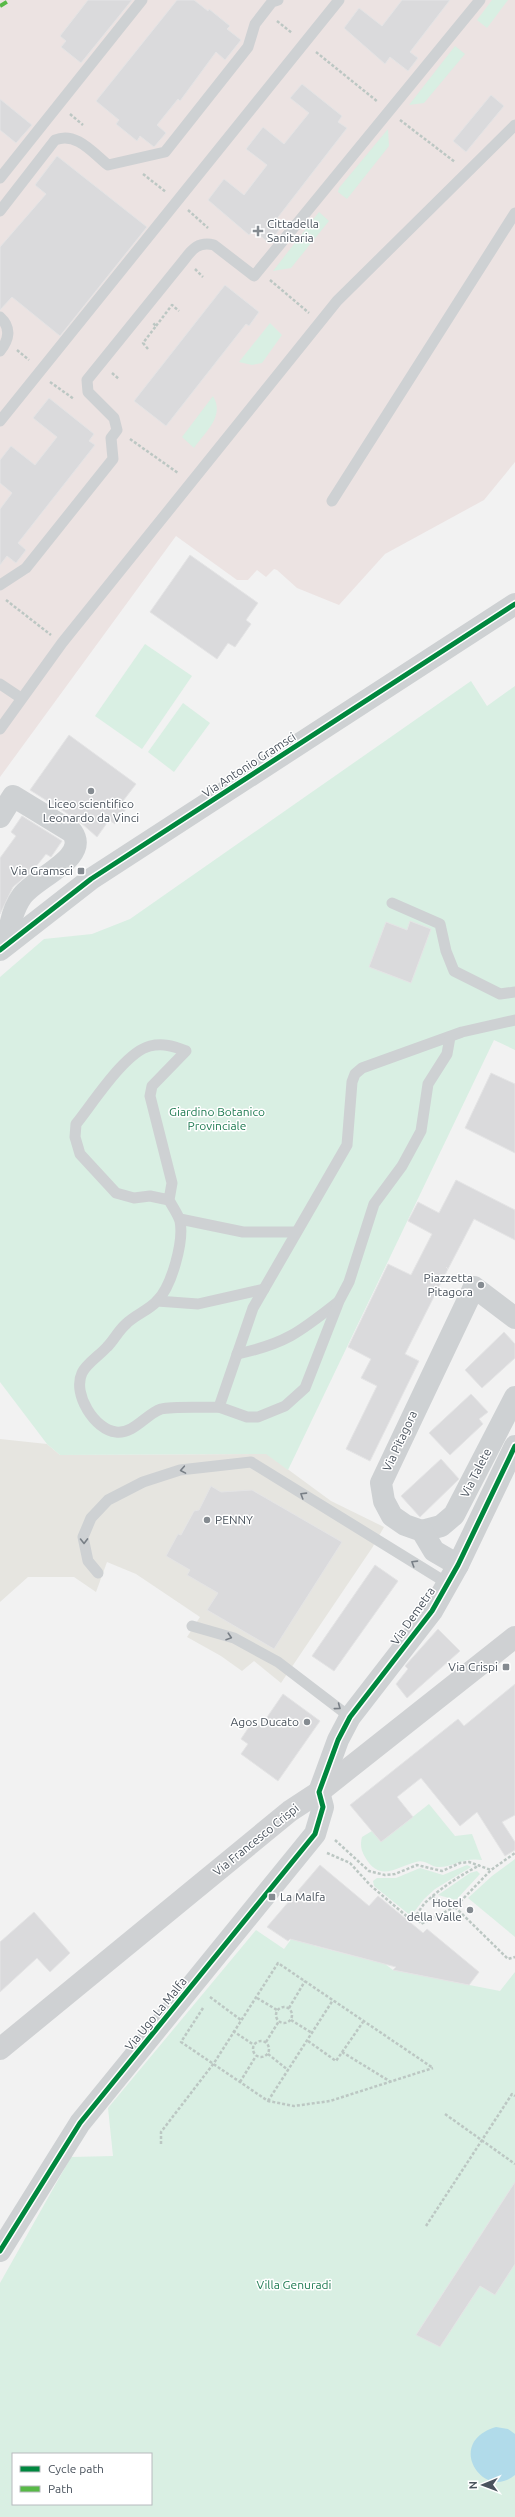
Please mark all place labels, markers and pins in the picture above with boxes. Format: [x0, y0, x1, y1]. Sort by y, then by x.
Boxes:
place label: Cittadella Sanitaria [267, 217, 319, 244]
marker: Cittadella Sanitaria [252, 225, 264, 237]
marker: Liceo scientifico Leonardo da Vinci [86, 786, 96, 796]
place label: Liceo scientifico Leonardo da Vinci [43, 797, 139, 824]
place label: Via Gramsci [10, 864, 73, 877]
marker: Via Gramsci [76, 866, 86, 876]
place label: Piazzetta Pitagora [424, 1271, 473, 1298]
marker: Piazzetta Pitagora [476, 1280, 486, 1290]
place label: PENNY [215, 1513, 253, 1526]
marker: PENNY [202, 1515, 212, 1525]
place label: Via Crispi [448, 1660, 498, 1673]
marker: Via Crispi [501, 1662, 511, 1672]
place label: Agos Ducato [231, 1715, 299, 1728]
marker: Agos Ducato [302, 1717, 312, 1727]
place label: La Malfa [280, 1890, 326, 1903]
marker: La Malfa [267, 1892, 277, 1902]
place label: Hotel della Valle [407, 1896, 462, 1923]
marker: Hotel della Valle [465, 1905, 475, 1915]

